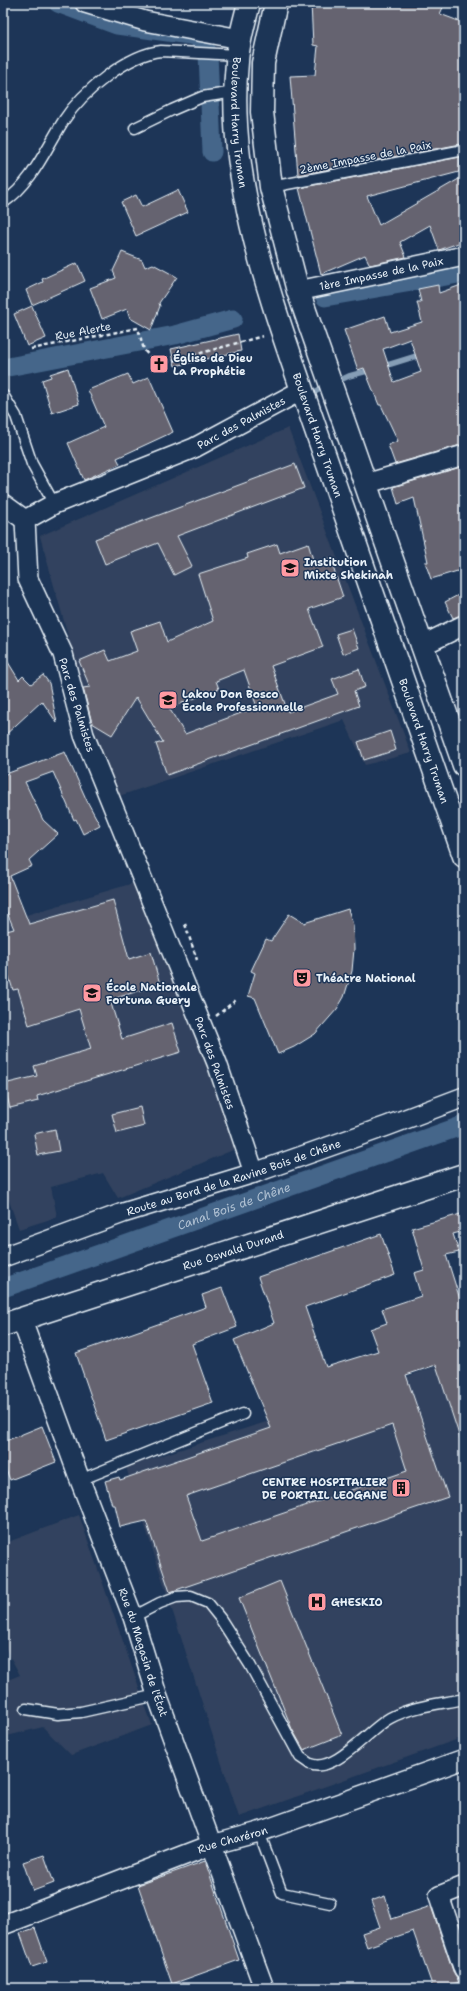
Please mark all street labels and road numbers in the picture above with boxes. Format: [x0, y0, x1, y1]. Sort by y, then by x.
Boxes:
street label: Boulevard Harry Truman [227, 57, 251, 189]
street label: 2ème Impasse de la Paix [298, 137, 433, 178]
street label: 1ère Impasse de la Paix [318, 254, 445, 294]
street label: Rue Alerte [54, 319, 112, 344]
street label: Boulevard Harry Truman [289, 371, 346, 500]
street label: Parc des Palmistes [195, 393, 288, 453]
street label: Parc des Palmistes [55, 656, 98, 754]
street label: Boulevard Harry Truman [395, 677, 452, 806]
street label: Parc des Palmistes [191, 1015, 238, 1112]
street label: Route au Bord de la Ravine Bois de Chêne [125, 1136, 343, 1219]
street label: Rue Oswald Durand [181, 1227, 286, 1274]
street label: Rue du Magasin de l'État [114, 1586, 171, 1719]
street label: Rue Charéron [195, 1822, 270, 1857]

